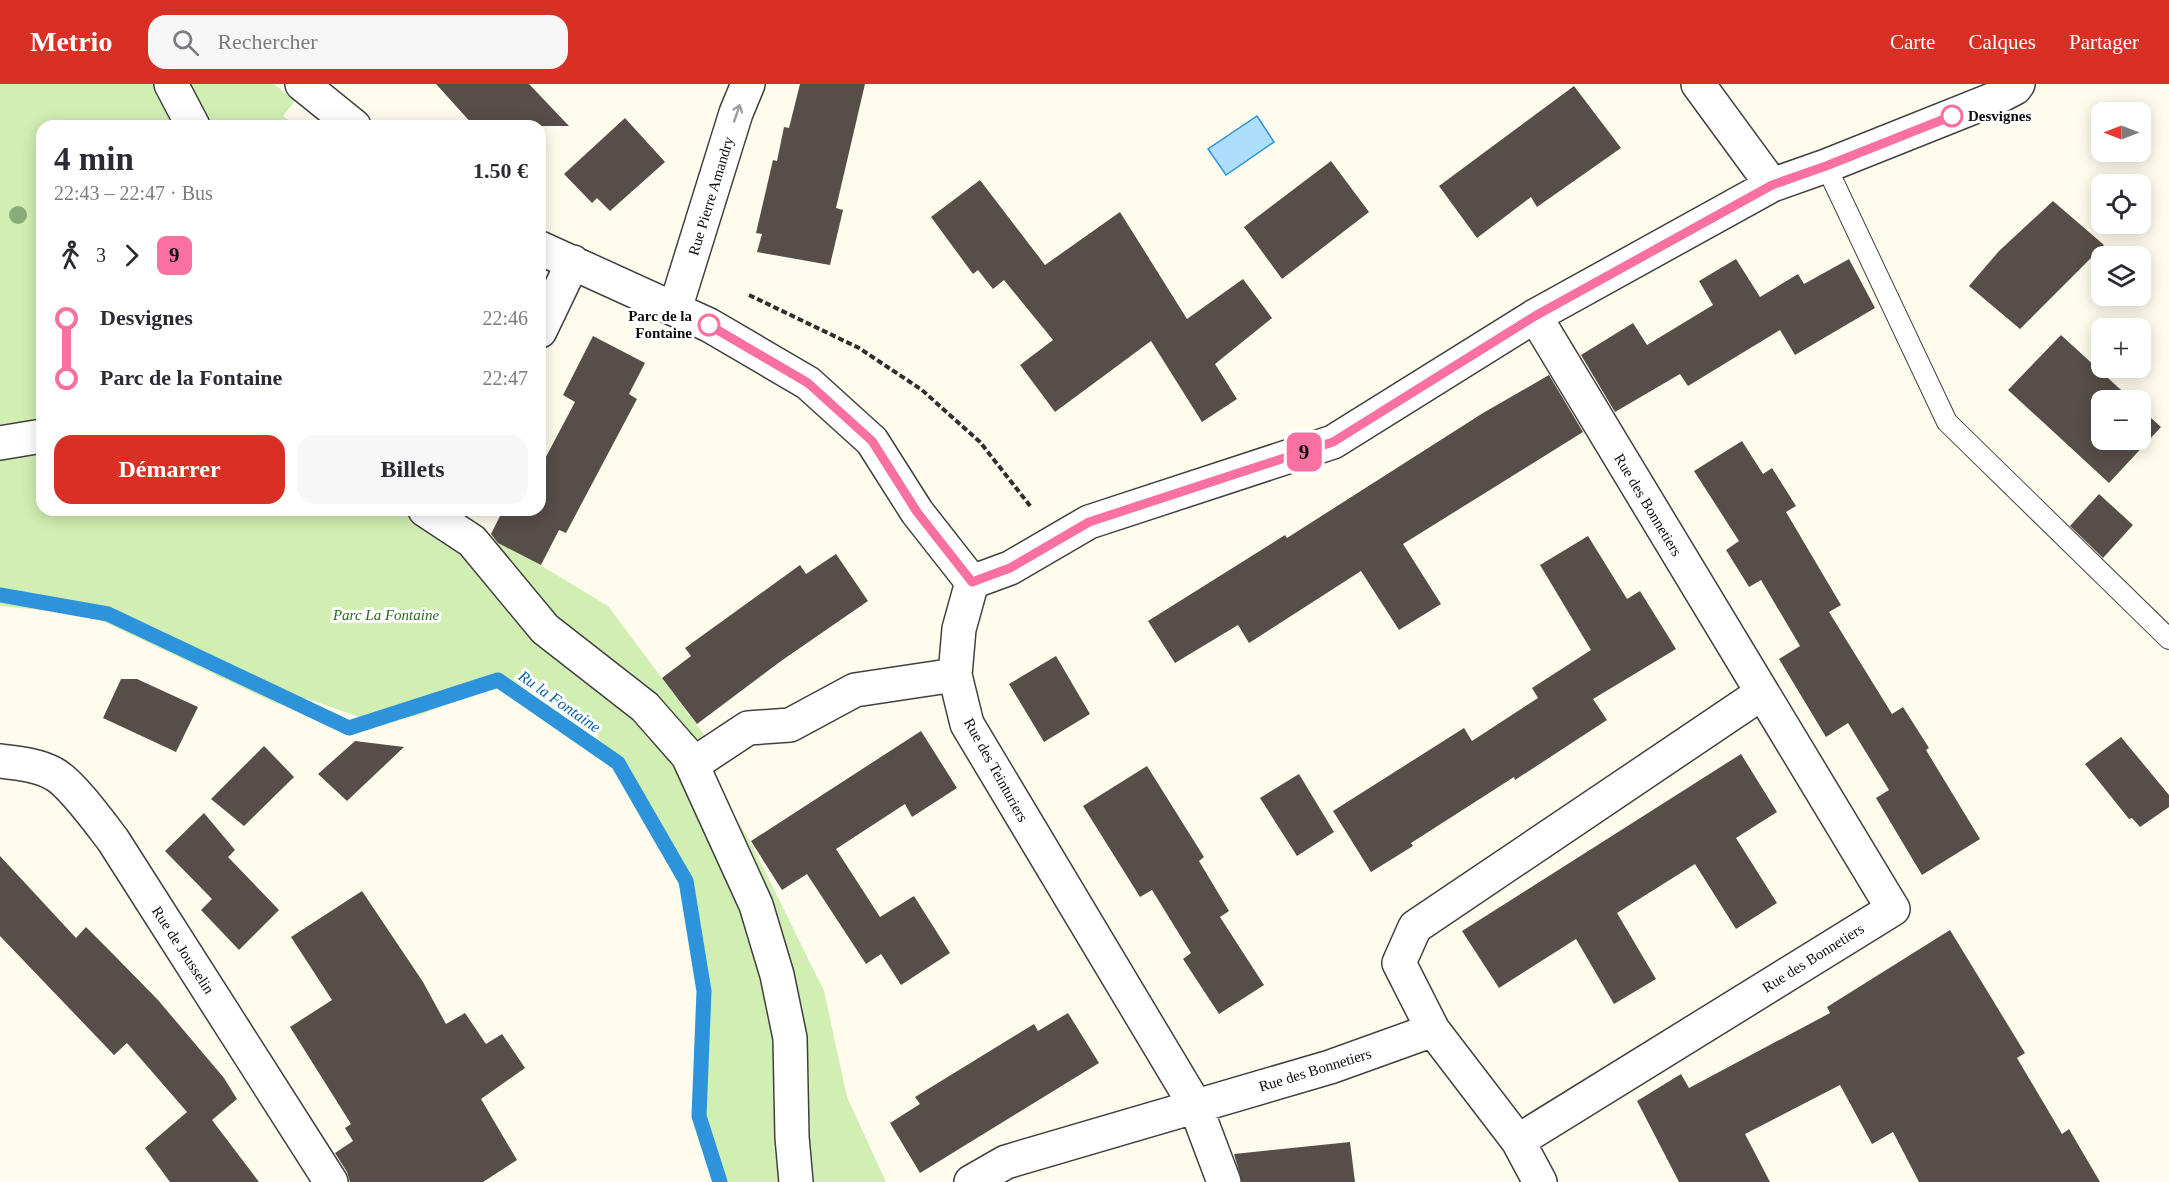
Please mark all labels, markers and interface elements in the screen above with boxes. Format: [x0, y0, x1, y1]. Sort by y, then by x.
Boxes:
search box [148, 15, 568, 69]
text: Metrio [30, 26, 112, 57]
icon: search [169, 26, 202, 59]
text: Rechercher [217, 29, 318, 54]
text: Carte [1890, 30, 1935, 54]
text: Calques [1968, 30, 2036, 54]
text: Partager [2069, 30, 2139, 54]
north arrow [2091, 102, 2151, 162]
map controls [2091, 102, 2151, 450]
one-way arrow [732, 104, 743, 123]
marker: Desvignes [1941, 105, 1963, 127]
place label: Desvignes [1968, 108, 2031, 124]
street label: Rue Pierre Amandry [685, 134, 737, 257]
text: 4 min [54, 141, 134, 177]
text: 1.50 € [473, 158, 528, 183]
button: locate [2091, 174, 2151, 234]
text: 22:43 – 22:47 · Bus [54, 182, 213, 204]
icon: walk [54, 239, 87, 272]
icon: forward [115, 239, 148, 272]
text: 9 [169, 243, 180, 267]
text: 3 [96, 244, 106, 266]
button: layers [2091, 246, 2151, 306]
text: Desvignes [100, 305, 193, 330]
text: 22:46 [482, 307, 528, 329]
place label: Parc de la Fontaine [628, 308, 692, 341]
marker: Parc de la Fontaine [698, 314, 720, 336]
button: + [2091, 318, 2151, 378]
text: Parc de la Fontaine [100, 365, 282, 390]
text: 22:47 [482, 367, 528, 389]
button: − [2091, 390, 2151, 450]
line badge: 9 [1284, 432, 1324, 472]
button: Démarrer [54, 435, 285, 504]
button: Billets [297, 435, 528, 504]
text: 9 [1299, 440, 1309, 464]
street label: Rue des Bonnetiers [1611, 451, 1685, 559]
park label: Parc La Fontaine [332, 607, 439, 623]
water label: Ru la Fontaine [515, 666, 604, 736]
street label: Rue des Teinturiers [961, 715, 1031, 825]
street label: Rue de Jousselin [149, 903, 217, 997]
street label: Rue des Bonnetiers [1759, 920, 1867, 996]
street label: Rue des Bonnetiers [1257, 1045, 1373, 1095]

